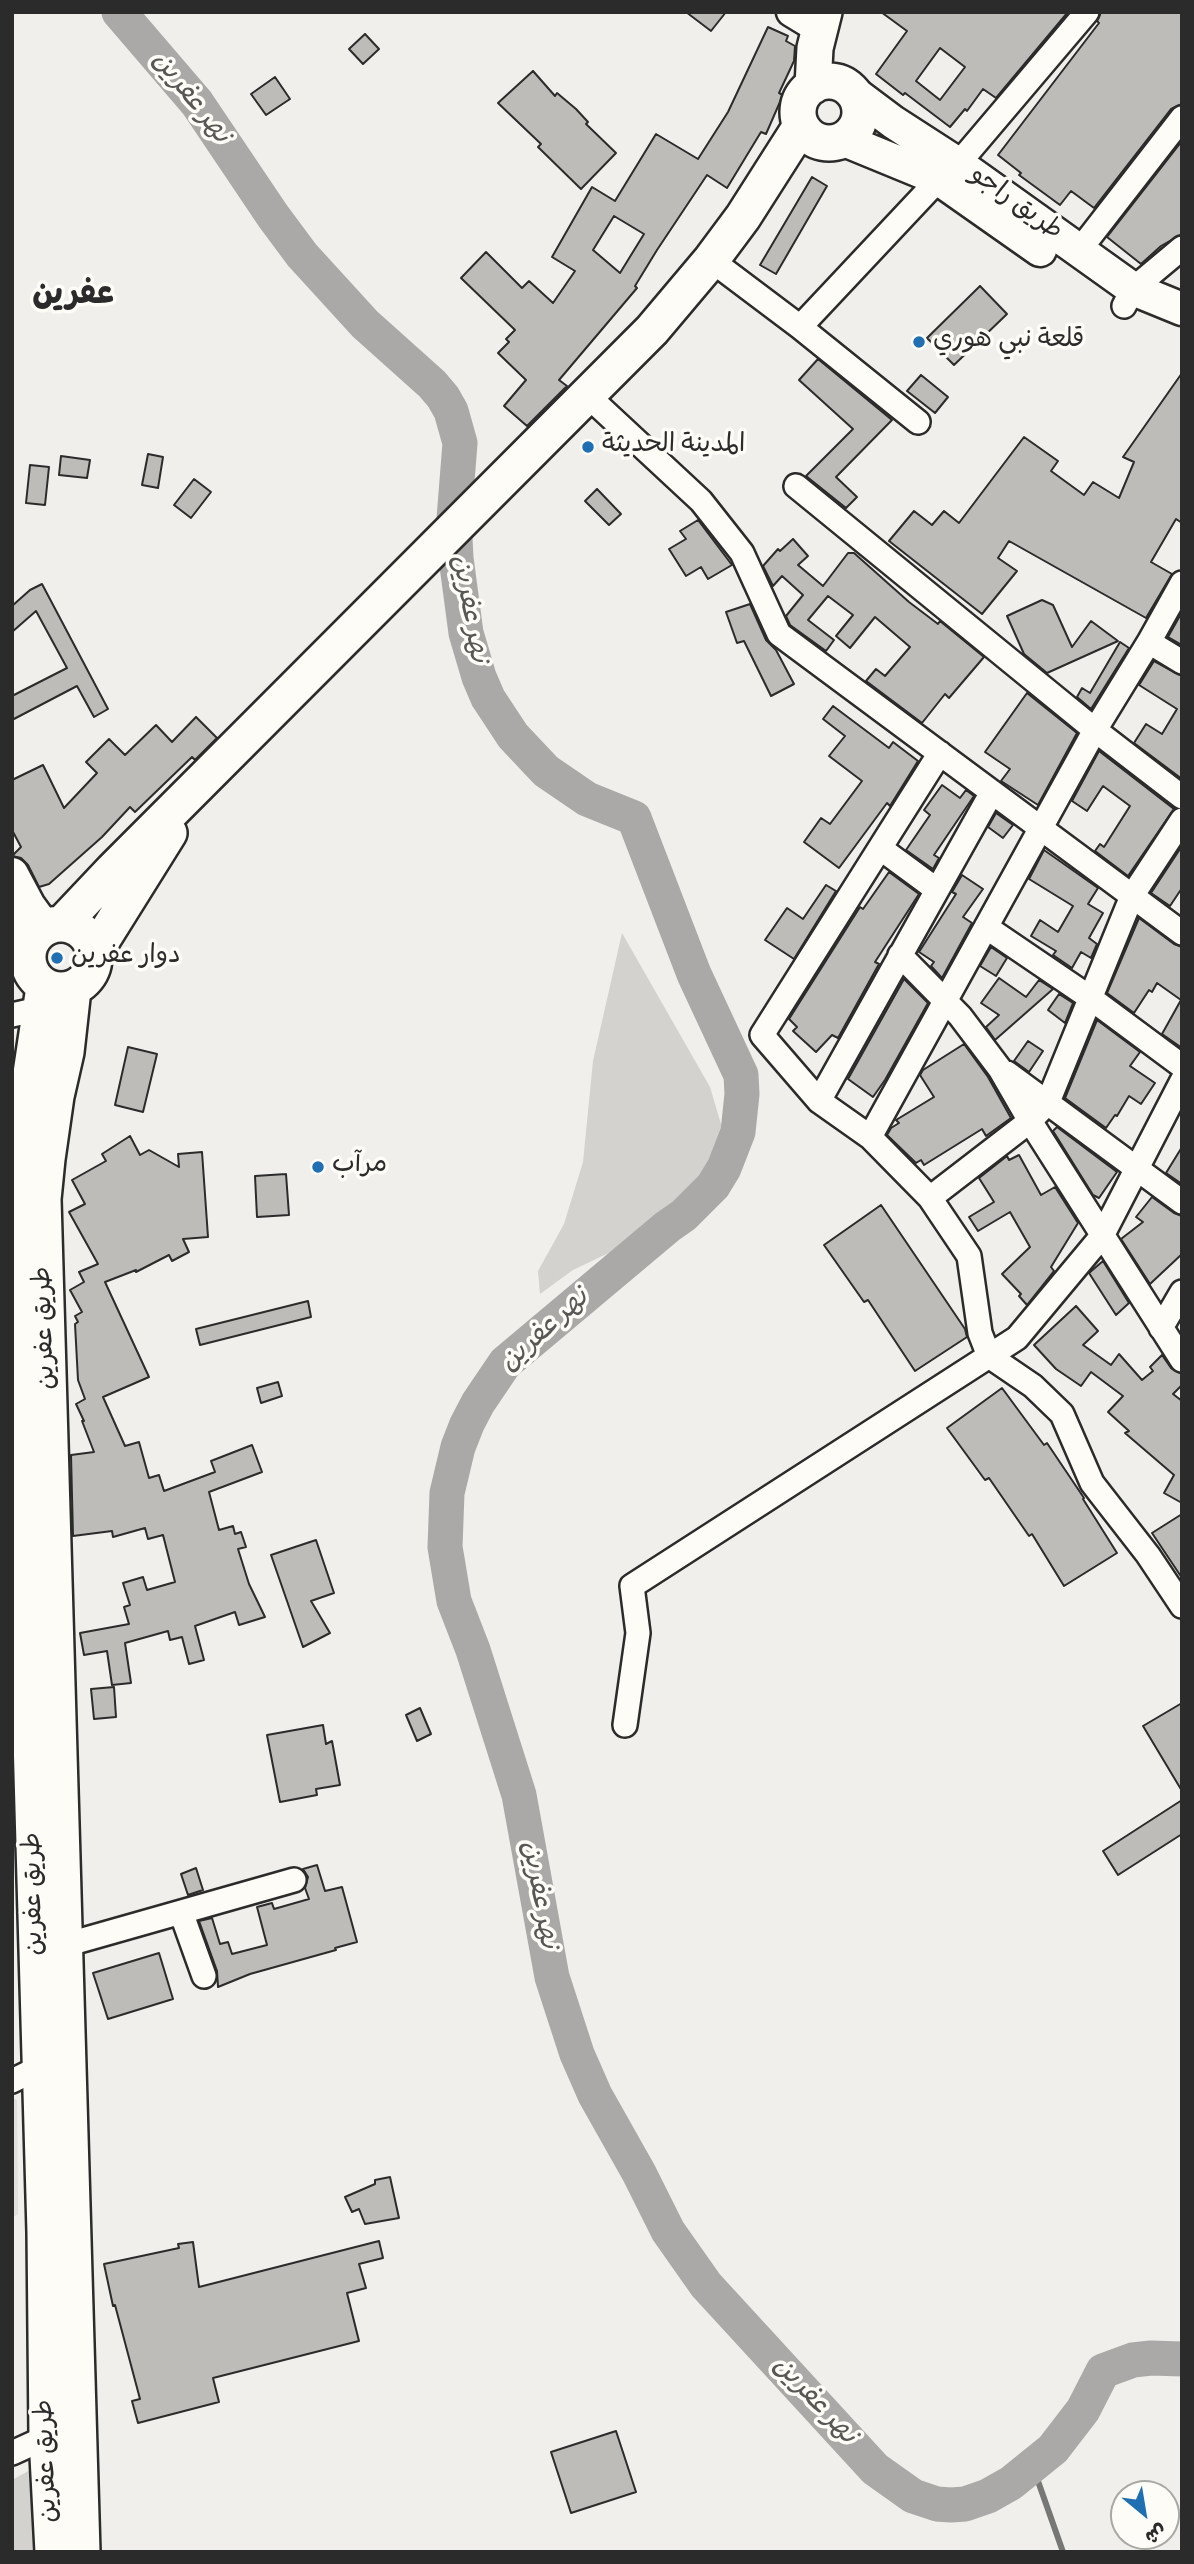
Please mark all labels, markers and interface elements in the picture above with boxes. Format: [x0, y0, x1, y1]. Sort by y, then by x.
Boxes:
water label: نهر عفرين [142, 46, 236, 152]
street label: طريق راجو [963, 161, 1067, 249]
district label: عفرين [32, 278, 114, 318]
place label: قلعة نبي هوري [933, 326, 1084, 358]
marker: قلعة نبي هوري [911, 334, 927, 350]
place label: المدينة الحديثة [602, 431, 745, 463]
marker: المدينة الحديثة [580, 439, 596, 455]
water label: نهر عفرين [441, 553, 493, 665]
place label: دوار عفرين [71, 942, 181, 974]
marker: دوار عفرين [49, 950, 65, 966]
place label: مرآب [332, 1151, 387, 1183]
marker: مرآب [310, 1159, 326, 1175]
street label: طريق عفرين [29, 1266, 65, 1390]
water label: نهر عفرين [494, 1283, 598, 1381]
street label: طريق عفرين [19, 1832, 53, 1956]
water label: نهر عفرين [511, 1839, 563, 1951]
water label: نهر عفرين [764, 2351, 862, 2453]
street label: طريق عفرين [31, 2399, 67, 2523]
north arrow [1110, 2480, 1180, 2550]
text: ش [1140, 2517, 1170, 2547]

